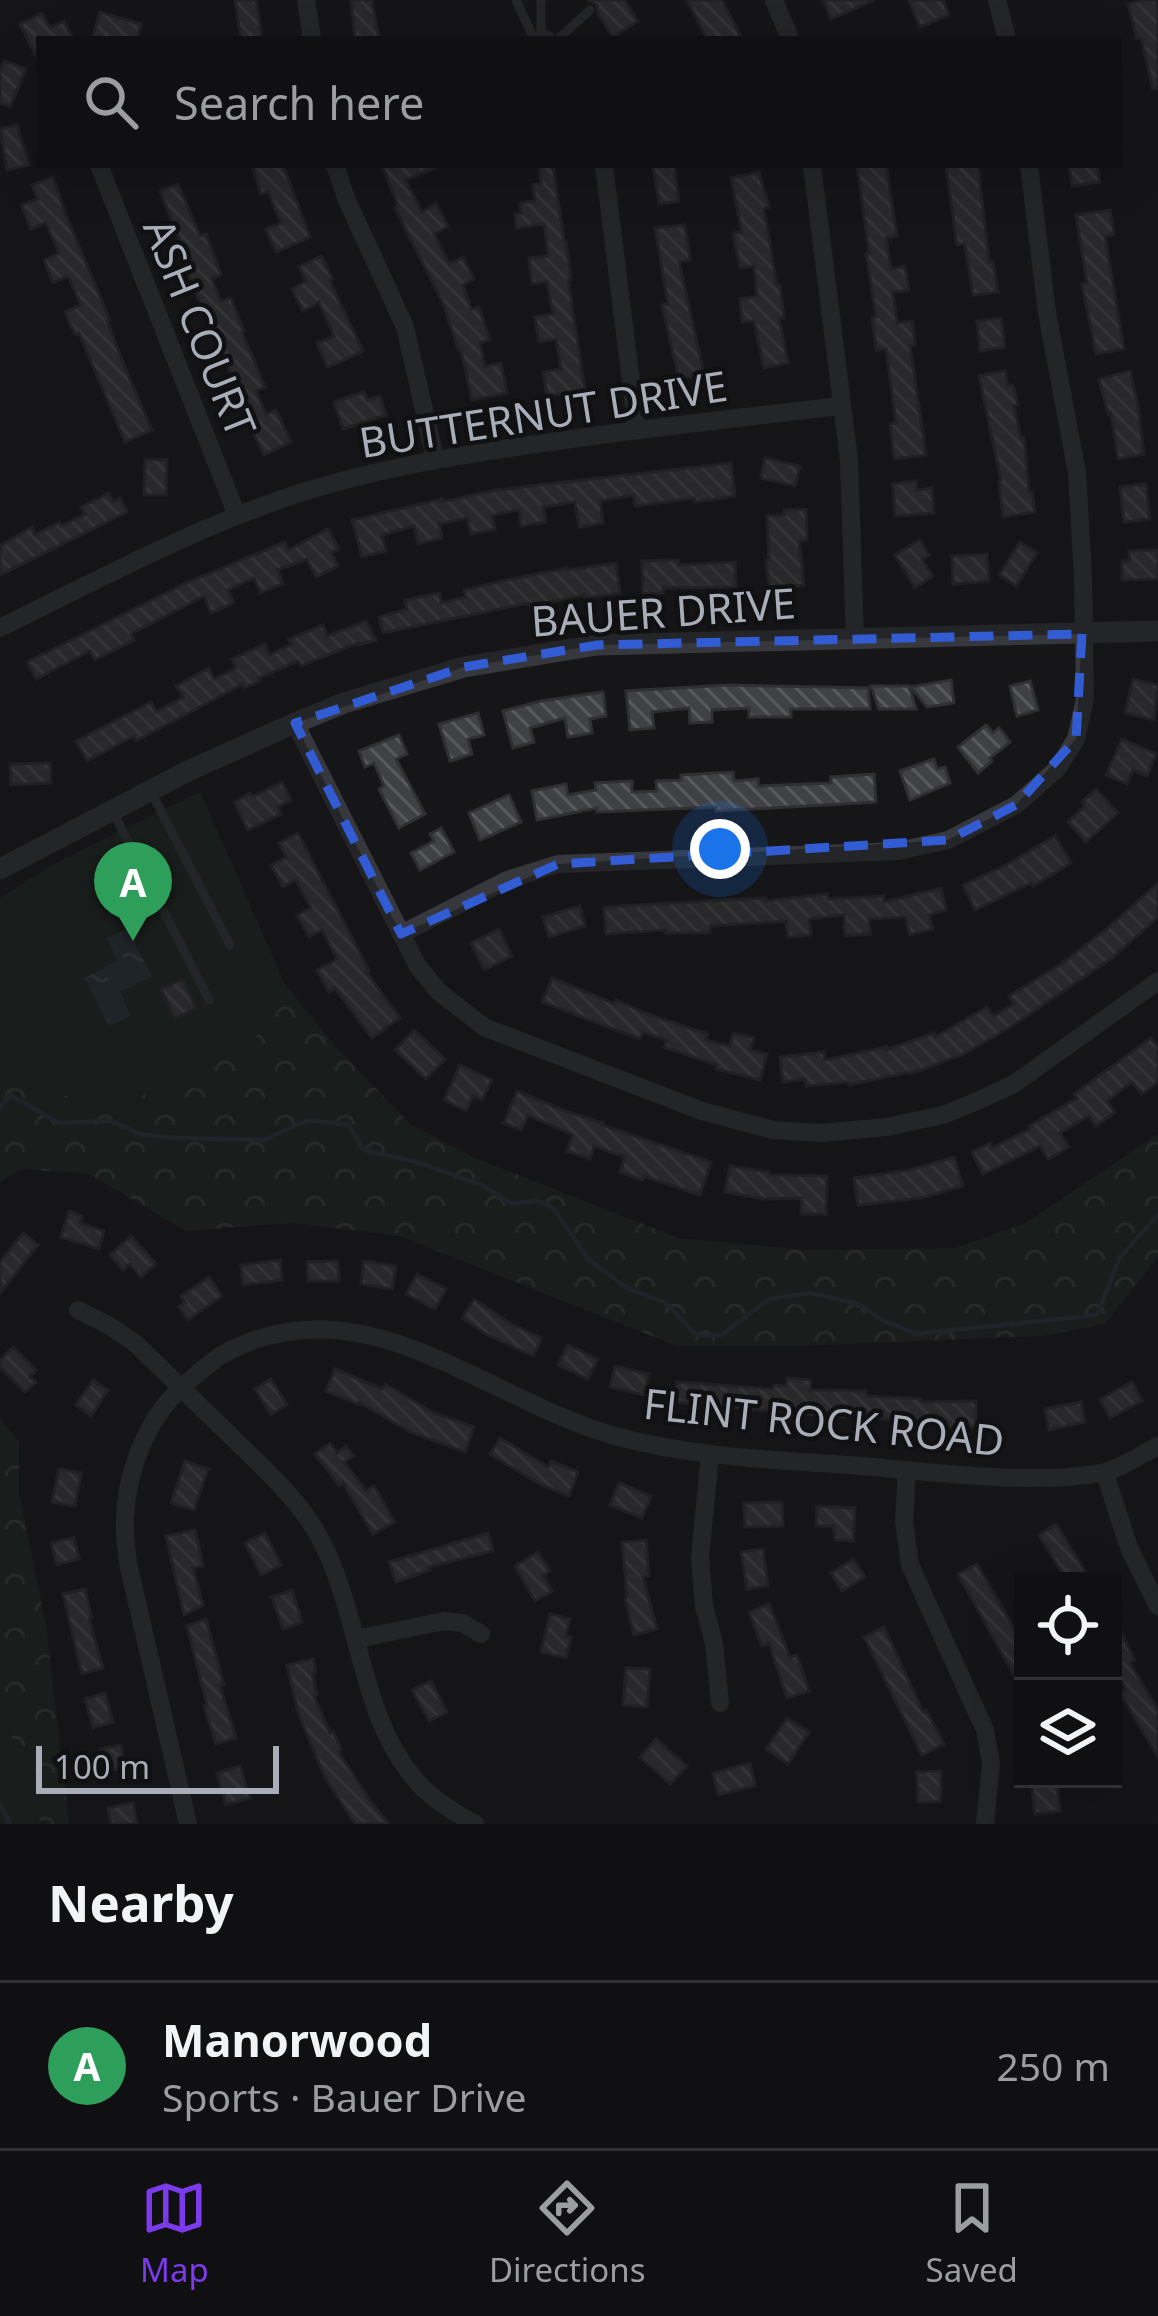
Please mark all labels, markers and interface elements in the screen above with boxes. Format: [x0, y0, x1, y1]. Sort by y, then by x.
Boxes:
search box [36, 36, 1122, 168]
icon: search [78, 69, 144, 135]
text: Search here [174, 72, 424, 133]
street label: ASH COURT [131, 209, 271, 445]
street label: BUTTERNUT DRIVE [355, 356, 731, 470]
street label: BAUER DRIVE [529, 573, 797, 649]
your location [690, 819, 750, 879]
pin: A [94, 842, 172, 941]
street label: FLINT ROCK ROAD [641, 1374, 1007, 1468]
map controls [1014, 1572, 1122, 1788]
button: locate [1014, 1572, 1122, 1680]
button: layers [1014, 1680, 1122, 1788]
scale bar [36, 1740, 279, 1793]
text: 100 m [54, 1744, 150, 1789]
text: Nearby [48, 1867, 234, 1937]
text: Manorwood [162, 2009, 432, 2070]
text: A [74, 2039, 101, 2092]
text: 250 m [996, 2039, 1110, 2092]
text: Sports · Bauer Drive [162, 2070, 527, 2123]
tab: Map [140, 2175, 209, 2292]
tab: Directions [489, 2175, 646, 2292]
tab: Saved [926, 2175, 1018, 2292]

